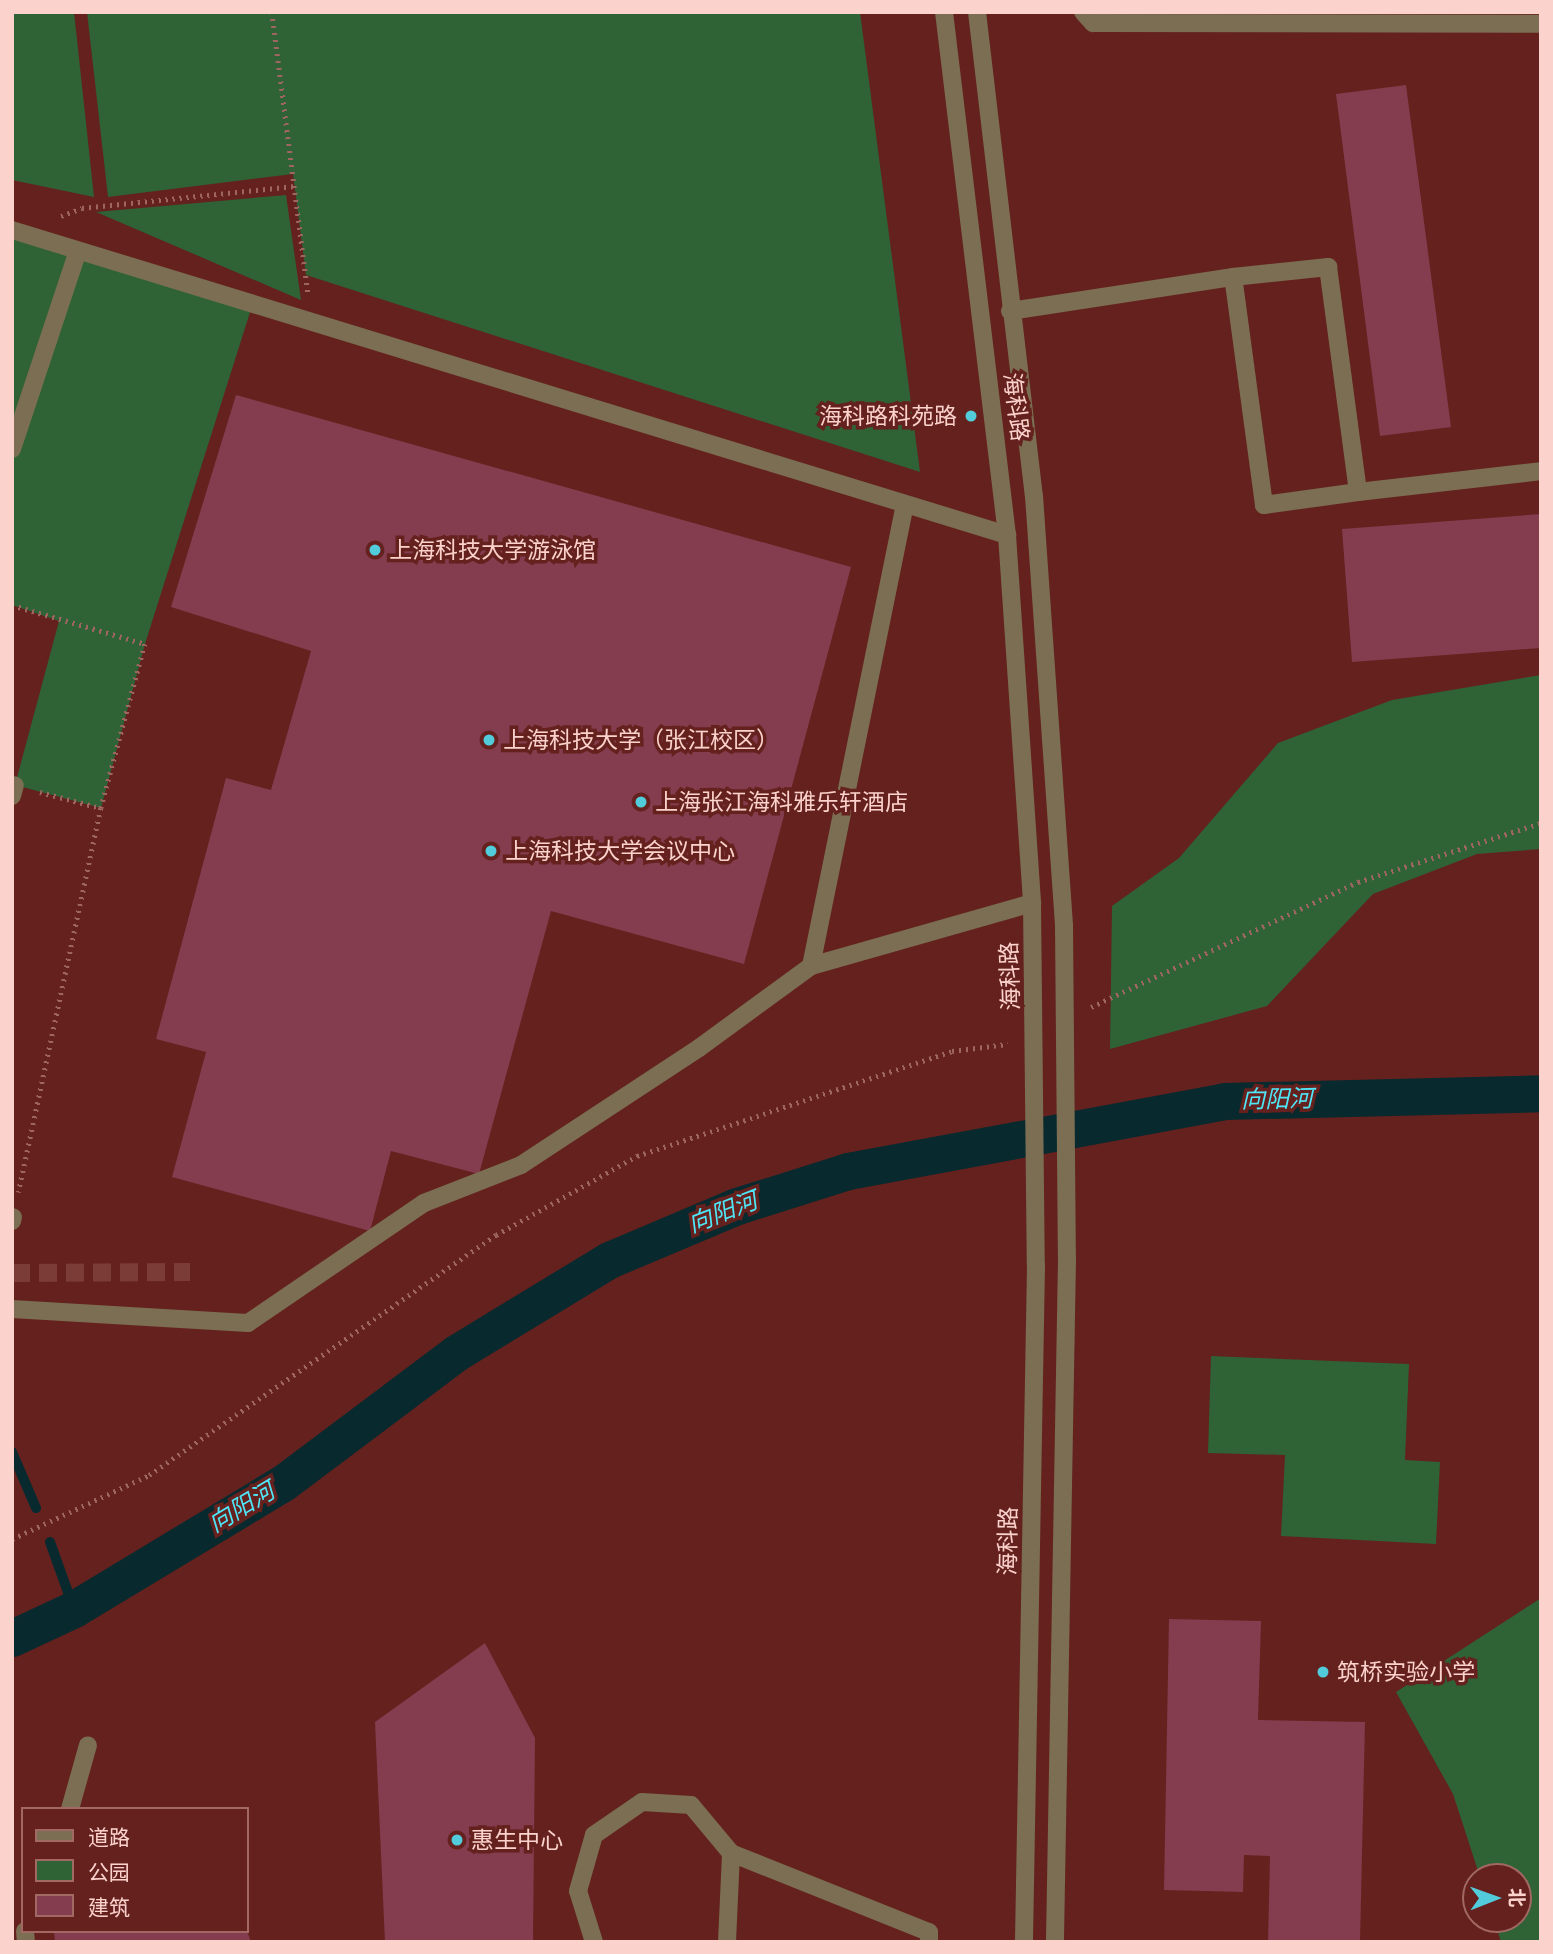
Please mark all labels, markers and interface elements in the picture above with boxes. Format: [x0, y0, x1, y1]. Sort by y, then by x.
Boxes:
street label: 海科路 [998, 371, 1034, 443]
place label: 海科路科苑路 [819, 402, 957, 430]
marker: 海科路科苑路 [963, 408, 979, 424]
place label: 上海科技大学游泳馆 [389, 536, 596, 564]
marker: 上海科技大学游泳馆 [367, 542, 383, 558]
place label: 上海科技大学（张江校区） [503, 726, 779, 754]
marker: 上海科技大学（张江校区） [481, 732, 497, 748]
place label: 上海张江海科雅乐轩酒店 [655, 788, 908, 816]
marker: 上海张江海科雅乐轩酒店 [633, 794, 649, 810]
place label: 上海科技大学会议中心 [505, 837, 735, 865]
marker: 上海科技大学会议中心 [483, 843, 499, 859]
street label: 海科路 [995, 941, 1025, 1011]
water label: 向阳河 [1241, 1085, 1313, 1115]
water label: 向阳河 [684, 1187, 762, 1239]
water label: 向阳河 [204, 1477, 280, 1539]
street label: 海科路 [994, 1506, 1022, 1576]
place label: 筑桥实验小学 [1337, 1658, 1475, 1686]
marker: 筑桥实验小学 [1315, 1664, 1331, 1680]
legend [21, 1807, 248, 1933]
text: 道路 [88, 1825, 130, 1851]
place label: 惠生中心 [471, 1826, 563, 1854]
marker: 惠生中心 [449, 1832, 465, 1848]
text: 公园 [88, 1860, 130, 1886]
north arrow [1462, 1863, 1532, 1933]
text: 北 [1505, 1888, 1528, 1907]
text: 建筑 [88, 1895, 130, 1921]

